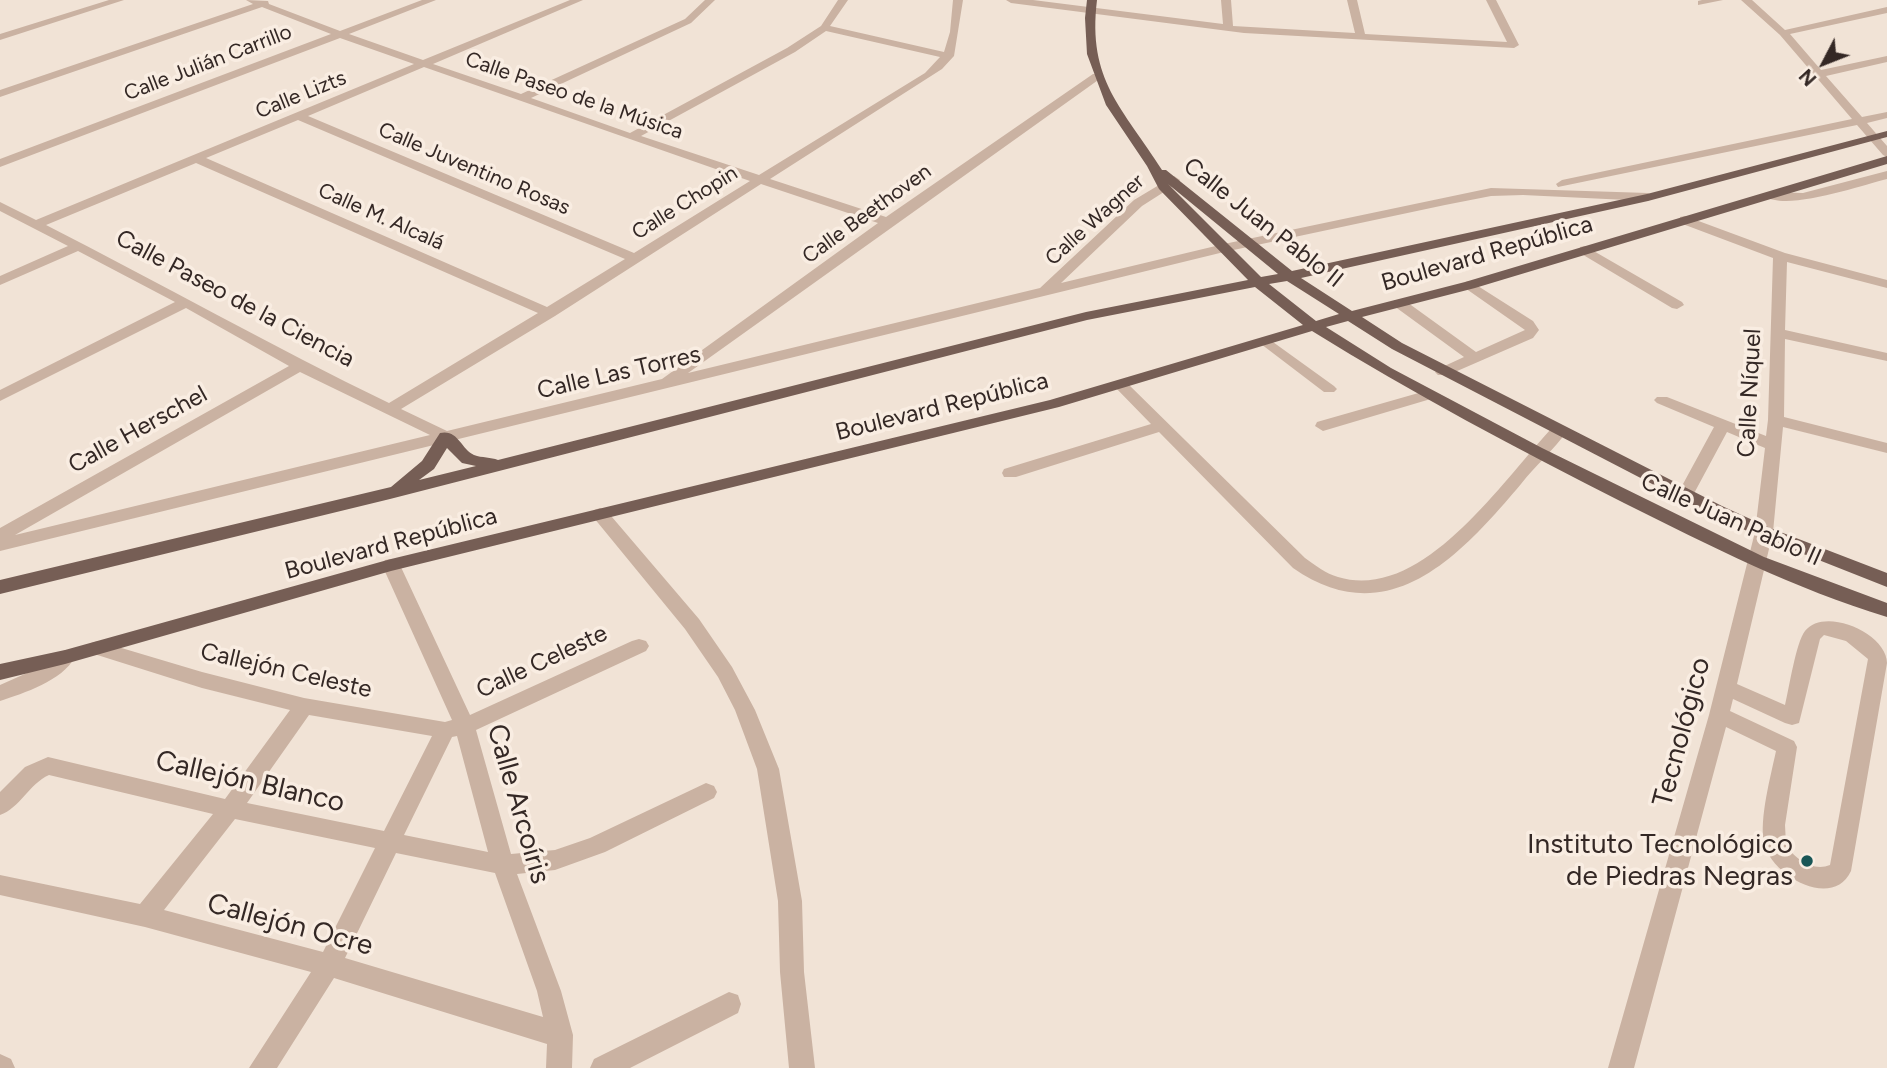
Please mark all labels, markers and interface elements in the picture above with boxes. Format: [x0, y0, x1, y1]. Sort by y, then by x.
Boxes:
street label: Calle Julián Carrillo [121, 19, 295, 107]
north arrow [1789, 28, 1859, 98]
street label: Calle Paseo de la Música [462, 47, 686, 145]
text: N [1795, 64, 1821, 91]
street label: Calle Lizts [252, 65, 350, 125]
street label: Calle Juventino Rosas [374, 117, 574, 221]
street label: Calle Juan Pablo II [1177, 152, 1349, 294]
street label: Calle Beethoven [798, 159, 936, 269]
street label: Calle Chopin [628, 161, 742, 245]
street label: Calle Wagner [1040, 169, 1150, 271]
street label: Calle M. Alcalá [314, 178, 448, 256]
street label: Boulevard República [1378, 210, 1596, 298]
street label: Calle Paseo de la Ciencia [111, 224, 359, 374]
street label: Calle Níquel [1732, 328, 1768, 458]
street label: Calle Las Torres [534, 340, 704, 406]
street label: Boulevard República [833, 367, 1051, 447]
street label: Calle Herschel [64, 380, 212, 480]
street label: Calle Juan Pablo II [1636, 467, 1826, 573]
street label: Boulevard República [282, 502, 500, 586]
street label: Calle Celeste [472, 619, 612, 705]
street label: Callejón Celeste [198, 637, 374, 705]
street label: Tecnológico [1646, 654, 1718, 810]
street label: Calle Arcoíris [479, 720, 557, 888]
street label: Callejón Blanco [152, 744, 348, 820]
place label: Instituto Tecnológico de Piedras Negras [1527, 828, 1793, 894]
marker: Instituto Tecnológico de Piedras Negras [1799, 853, 1815, 869]
street label: Callejón Ocre [204, 887, 376, 963]

